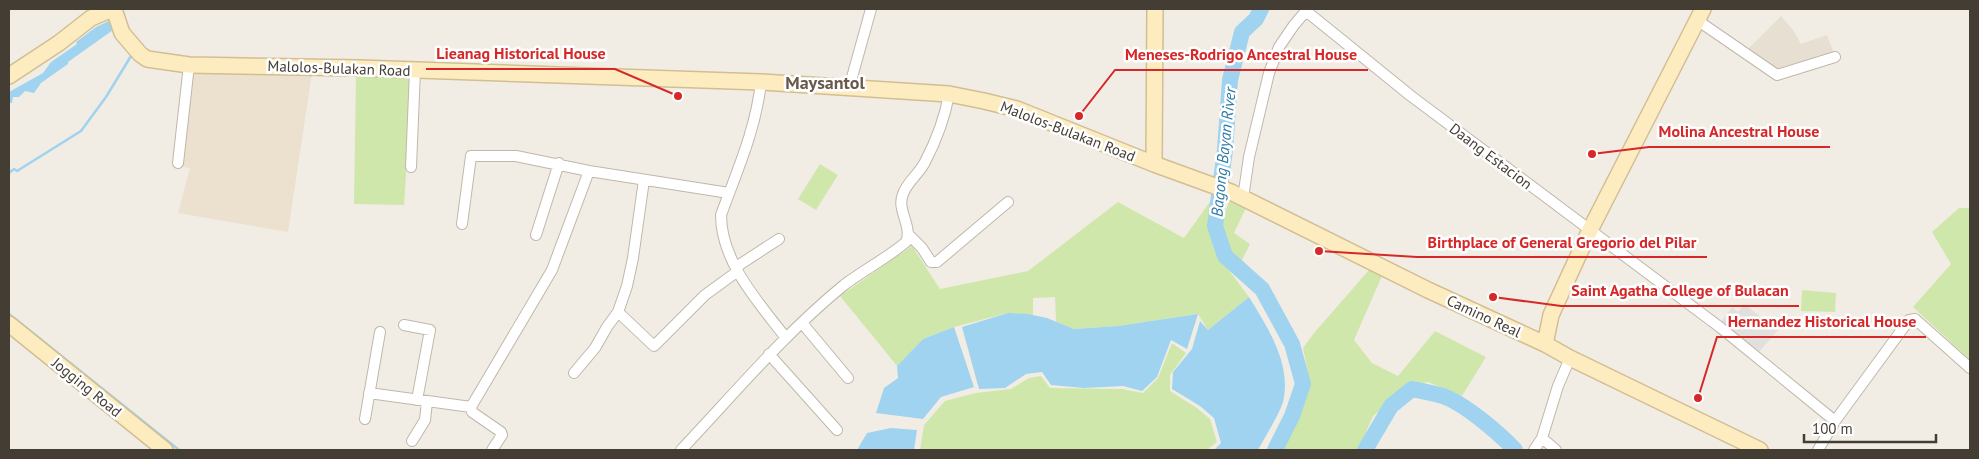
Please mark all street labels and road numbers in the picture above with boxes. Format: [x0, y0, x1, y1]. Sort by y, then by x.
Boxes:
street label: Malolos-Bulakan Road [267, 56, 411, 80]
street label: Malolos-Bulakan Road [998, 96, 1138, 166]
street label: Daang Estacion [1446, 119, 1536, 193]
street label: Camino Real [1444, 291, 1525, 342]
street label: Jogging Road [47, 352, 126, 421]

